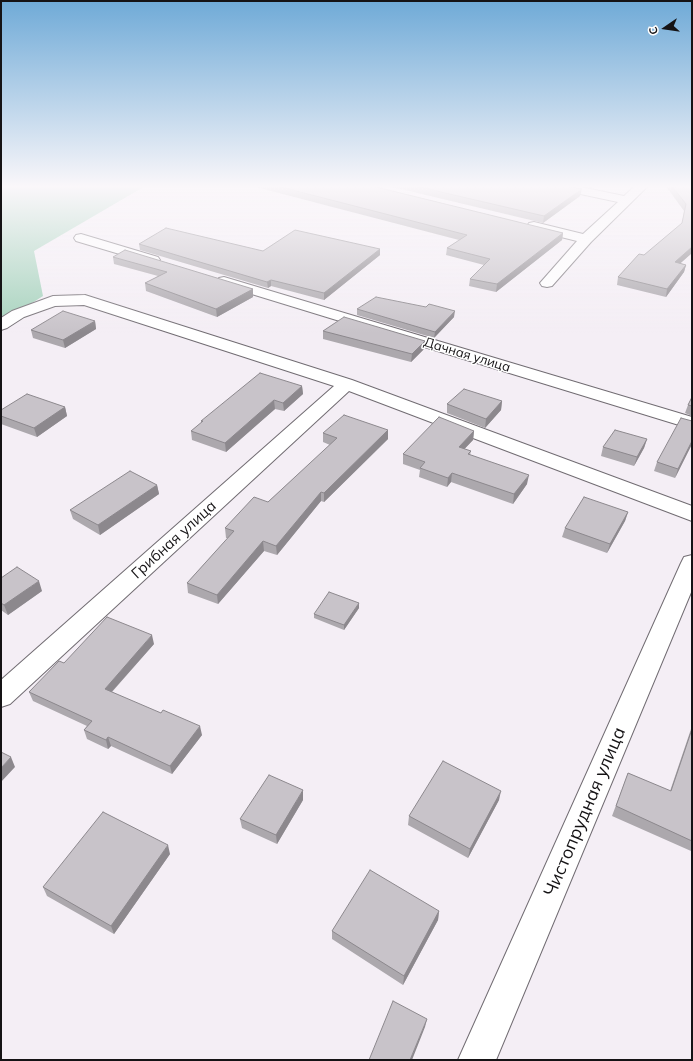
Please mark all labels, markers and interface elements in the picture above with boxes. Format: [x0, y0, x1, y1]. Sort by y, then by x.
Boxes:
north arrow [645, 8, 685, 48]
text: С [646, 25, 661, 36]
street label: Дачная улица [422, 334, 512, 376]
street label: Грибная улица [128, 497, 220, 583]
street label: Чистопрудная улица [540, 724, 630, 900]

